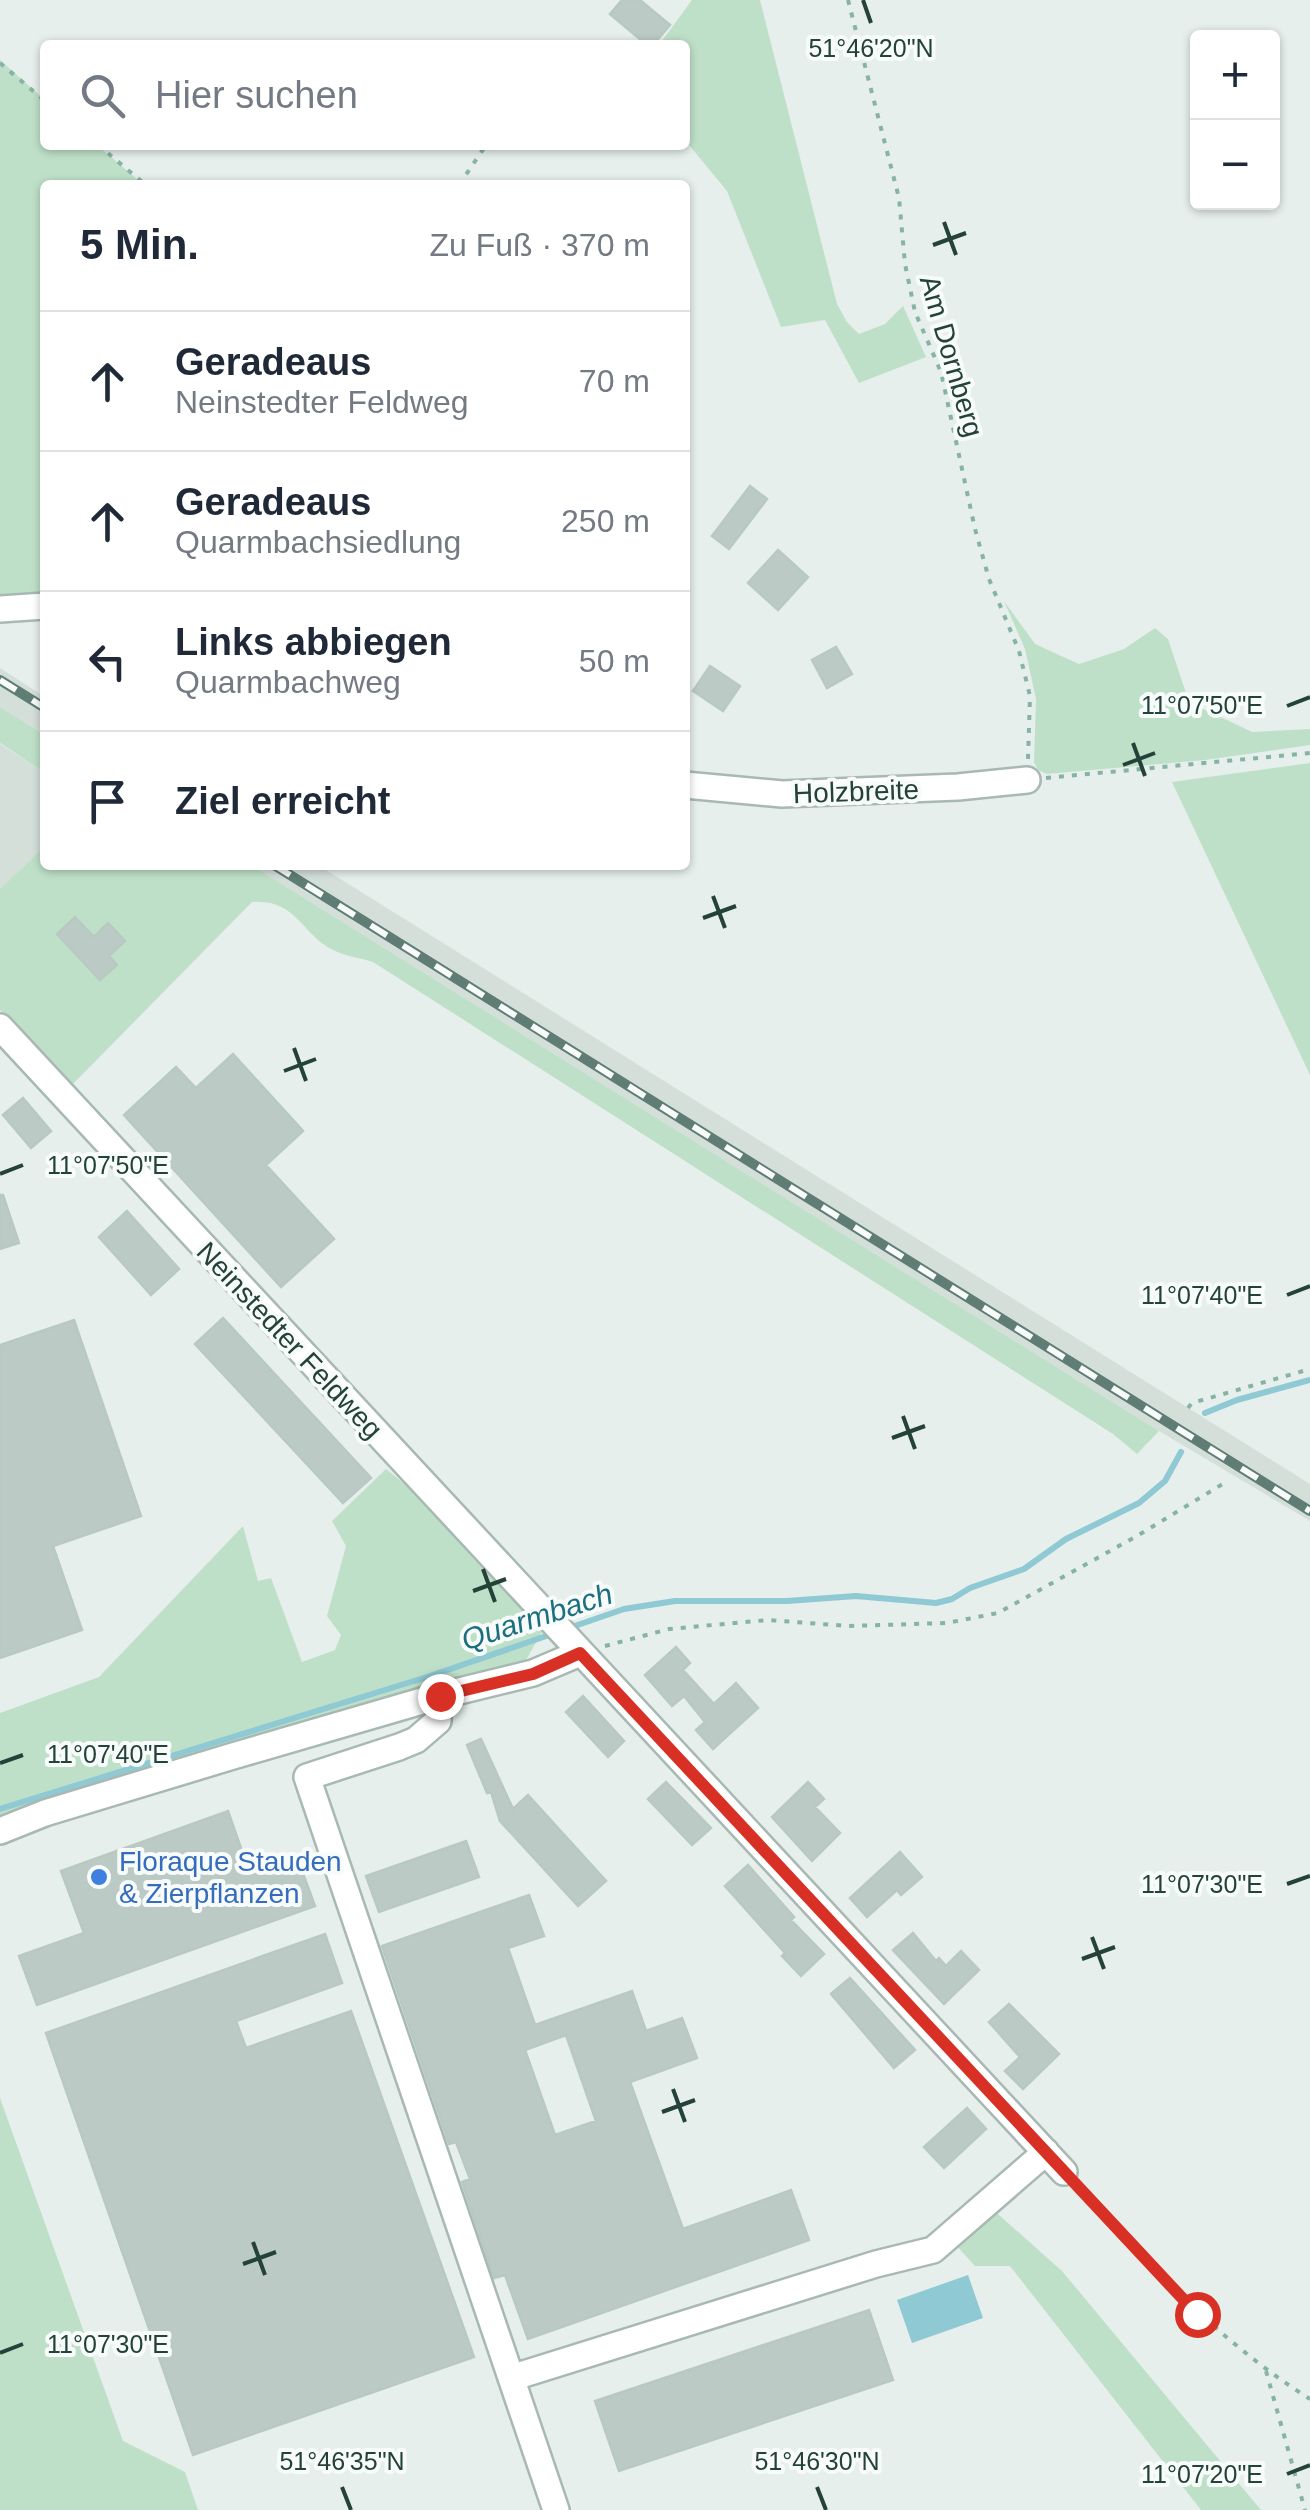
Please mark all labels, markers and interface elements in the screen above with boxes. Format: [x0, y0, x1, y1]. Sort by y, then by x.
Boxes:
map controls [1190, 30, 1280, 210]
button: + [1190, 30, 1280, 120]
text: 51°46'20"N [808, 34, 934, 62]
search box [40, 40, 690, 150]
icon: search [75, 68, 130, 123]
text: Hier suchen [155, 74, 358, 116]
button: − [1190, 120, 1280, 210]
text: 5 Min. [80, 221, 199, 268]
text: Zu Fuß · 370 m [430, 227, 650, 263]
street label: Am Dornberg [914, 272, 989, 440]
text: Geradeaus [175, 341, 371, 383]
icon: ahead [80, 354, 135, 409]
text: 70 m [579, 363, 650, 399]
text: Neinstedter Feldweg [175, 384, 468, 420]
text: Geradeaus [175, 481, 371, 523]
icon: ahead [80, 494, 135, 549]
text: 250 m [561, 503, 650, 539]
text: Quarmbachsiedlung [175, 524, 461, 560]
text: Links abbiegen [175, 621, 452, 663]
icon: left [80, 634, 135, 689]
text: 50 m [579, 643, 650, 679]
text: Quarmbachweg [175, 664, 401, 700]
text: 11°07'50"E [1141, 691, 1263, 719]
icon: arrive [80, 774, 135, 829]
street label: Holzbreite [792, 774, 920, 809]
text: Ziel erreicht [175, 780, 390, 822]
text: 11°07'50"E [47, 1151, 169, 1179]
street label: Neinstedter Feldweg [191, 1236, 389, 1445]
text: 11°07'40"E [1141, 1281, 1263, 1309]
water label: Quarmbach [457, 1577, 616, 1656]
route end [418, 1674, 464, 1720]
text: 11°07'40"E [47, 1740, 169, 1768]
place label: Floraque Stauden & Zierpflanzen [119, 1846, 342, 1909]
marker: Floraque Stauden & Zierpflanzen [88, 1866, 110, 1888]
text: 11°07'30"E [1141, 1870, 1263, 1898]
route start [1175, 2292, 1221, 2338]
text: 11°07'30"E [47, 2330, 169, 2358]
text: 51°46'35"N [279, 2447, 405, 2475]
text: 51°46'30"N [754, 2447, 880, 2475]
text: 11°07'20"E [1141, 2460, 1263, 2488]

